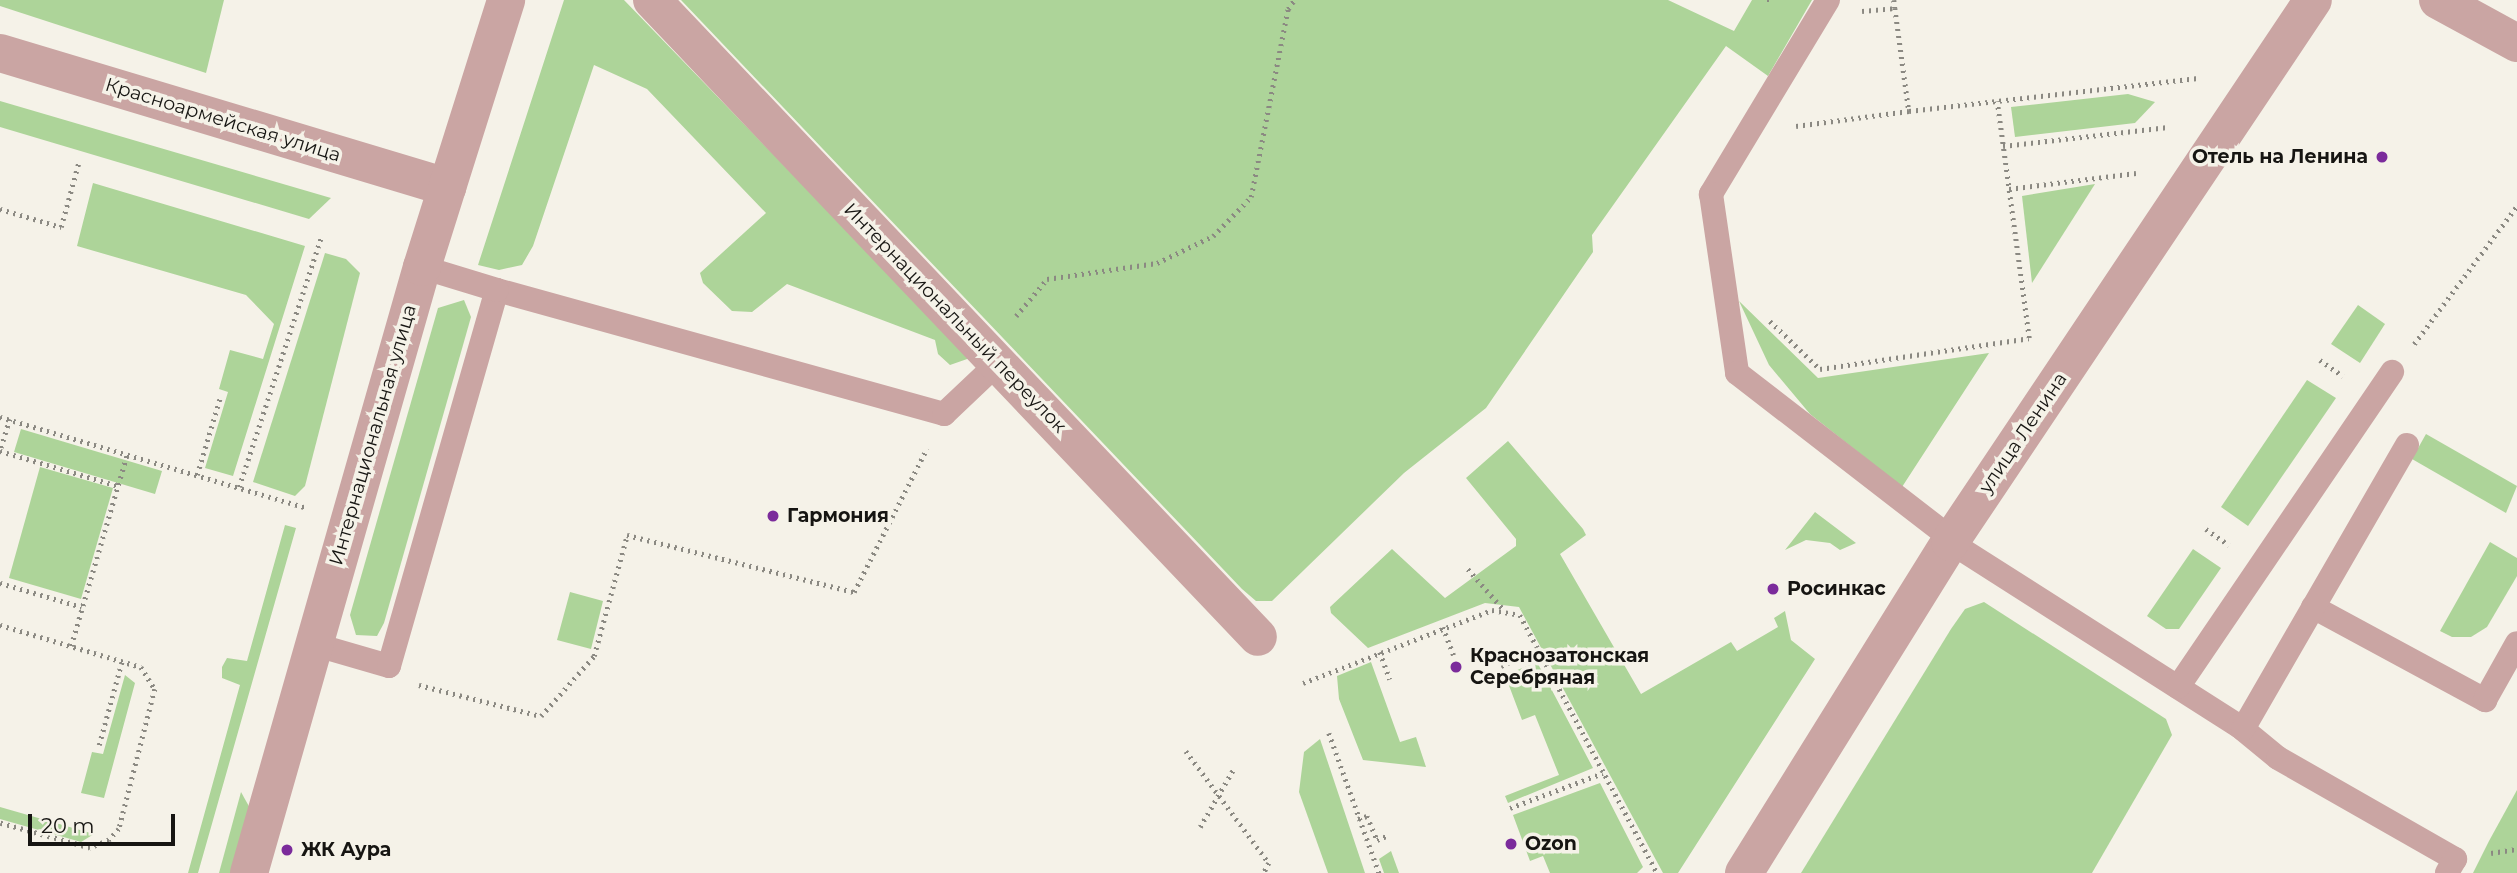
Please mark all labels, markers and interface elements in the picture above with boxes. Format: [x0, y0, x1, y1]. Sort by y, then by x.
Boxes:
street label: Красноармейская улица [102, 73, 344, 167]
place label: Отель на Ленина [2192, 146, 2368, 168]
marker: Отель на Ленина [2374, 149, 2390, 165]
street label: Интернациональный переулок [839, 198, 1071, 438]
street label: Интернациональная улица [325, 302, 421, 568]
street label: улица Ленина [1974, 368, 2072, 498]
place label: Гармония [787, 505, 889, 527]
marker: Гармония [765, 508, 781, 524]
place label: Росинкас [1787, 578, 1886, 600]
marker: Росинкас [1765, 581, 1781, 597]
place label: Краснозатонская Серебряная [1470, 645, 1649, 689]
marker: Краснозатонская Серебряная [1448, 659, 1464, 675]
scale bar [32, 800, 178, 844]
text: 20 m [41, 813, 95, 838]
place label: Ozon [1525, 833, 1577, 855]
marker: Ozon [1503, 836, 1519, 852]
place label: ЖК Аура [301, 839, 391, 861]
marker: ЖК Аура [279, 842, 295, 858]

